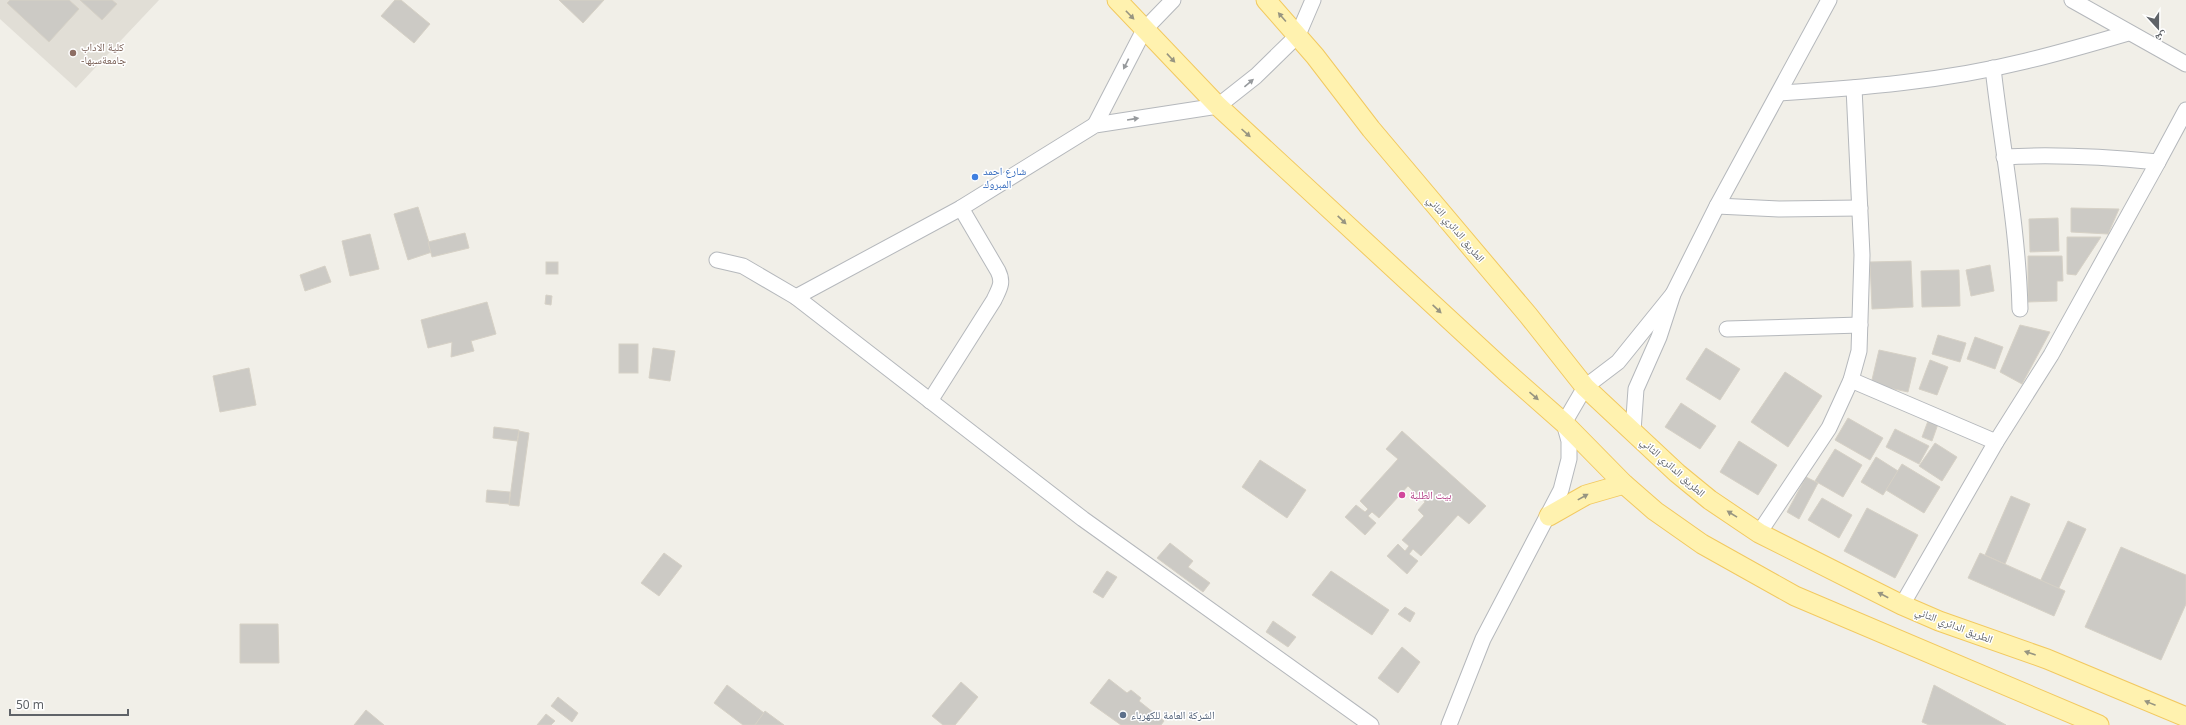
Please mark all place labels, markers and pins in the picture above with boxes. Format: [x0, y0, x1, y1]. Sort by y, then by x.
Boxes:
place label: كلية الاداب -جامعةسبها [81, 39, 126, 67]
marker: كلية الاداب -جامعةسبها [68, 48, 78, 58]
place label: شارع احمد المبروك [983, 163, 1026, 191]
marker: شارع احمد المبروك [970, 172, 980, 182]
place label: بيت الطلبة [1410, 487, 1452, 502]
marker: بيت الطلبة [1397, 490, 1407, 500]
place label: الشركة العامة للكهرباء [1131, 707, 1215, 722]
marker: الشركة العامة للكهرباء [1118, 710, 1128, 720]

